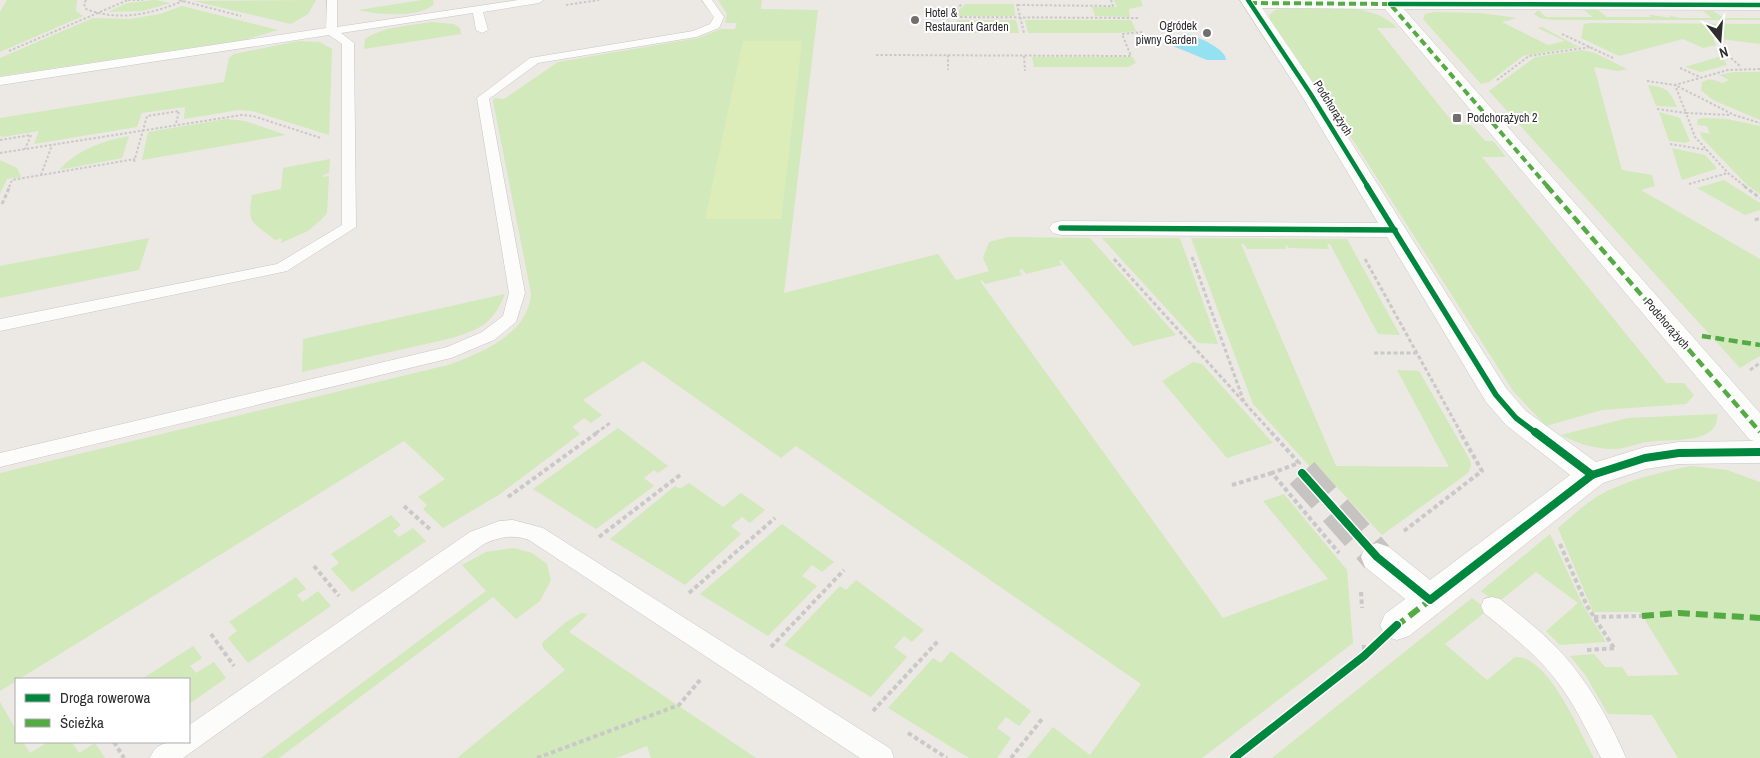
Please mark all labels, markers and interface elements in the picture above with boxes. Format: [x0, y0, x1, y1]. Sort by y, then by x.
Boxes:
place label: Hotel & Restaurant Garden [925, 5, 1009, 35]
marker: Hotel & Restaurant Garden [909, 14, 921, 26]
north arrow [1695, 15, 1745, 65]
place label: Ogródek piwny Garden [1136, 18, 1197, 48]
marker: Ogródek piwny Garden [1201, 27, 1213, 39]
text: N [1717, 43, 1730, 62]
street label: Podchorążych [1310, 77, 1356, 139]
place label: Podchorążych 2 [1467, 110, 1538, 126]
marker: Podchorążych 2 [1451, 112, 1463, 124]
street label: Podchorążych [1641, 295, 1693, 353]
legend [15, 678, 190, 743]
text: Droga rowerowa [60, 687, 150, 708]
text: Ścieżka [60, 712, 104, 733]

